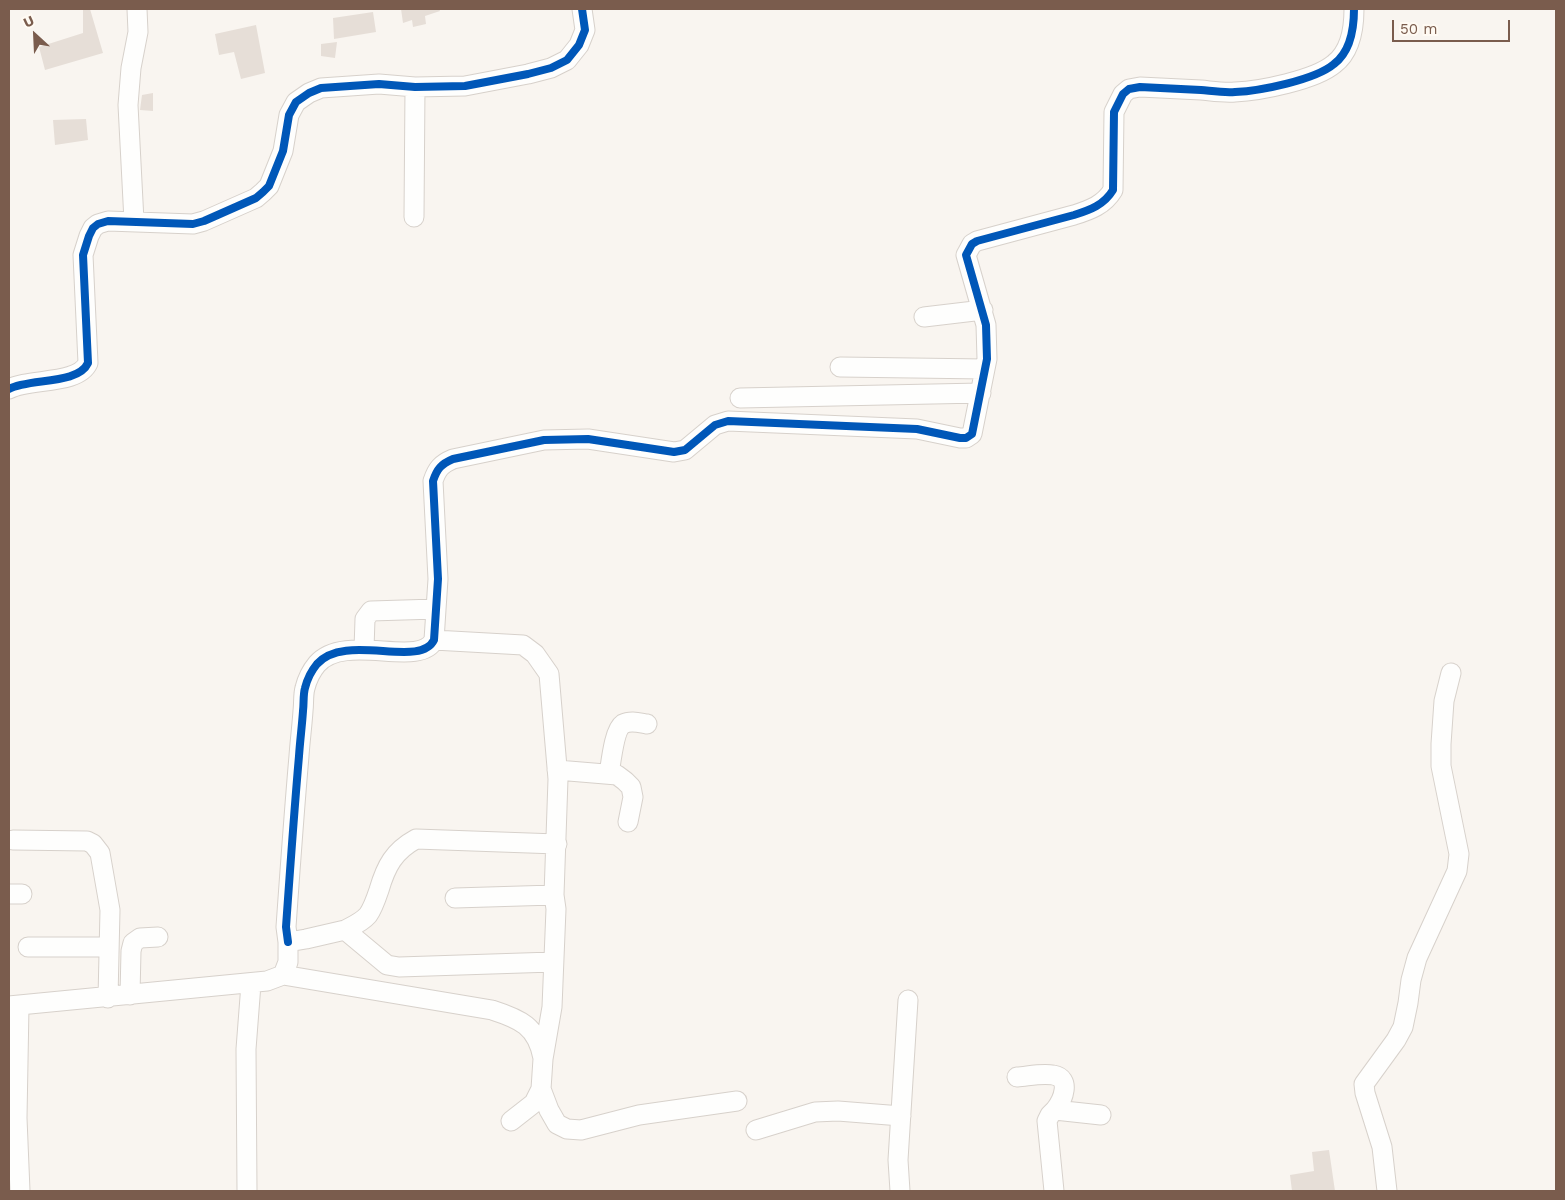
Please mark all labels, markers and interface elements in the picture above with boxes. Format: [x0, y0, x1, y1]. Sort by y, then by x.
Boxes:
north arrow [10, 10, 60, 60]
scale bar [1395, 10, 1512, 42]
text: U [21, 12, 37, 31]
text: 50 m [1400, 20, 1437, 38]

